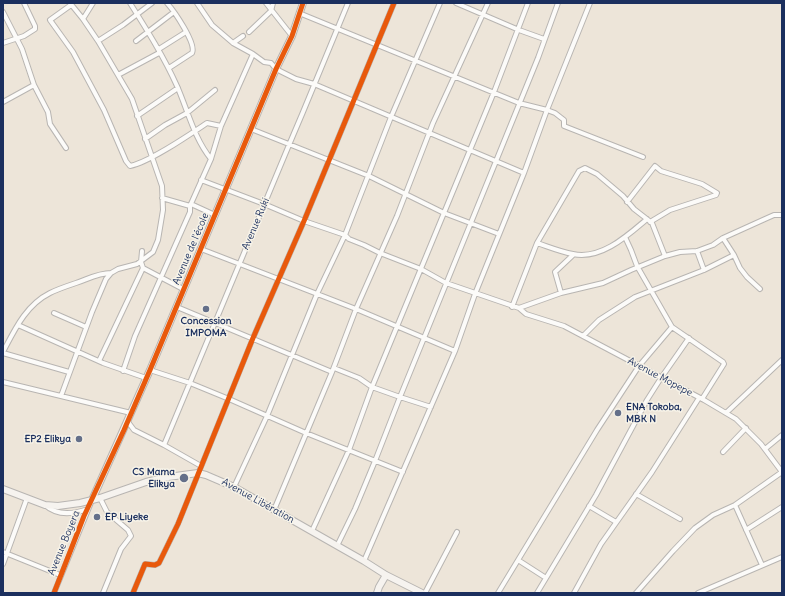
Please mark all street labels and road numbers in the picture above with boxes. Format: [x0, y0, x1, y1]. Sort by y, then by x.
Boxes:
street label: Avenue Ruki [240, 196, 272, 252]
street label: Avenue de l'école [170, 211, 212, 287]
street label: Avenue Mopepe [626, 355, 694, 399]
street label: Avenue Libération [220, 476, 296, 526]
street label: Avenue Boyera [46, 509, 82, 577]

